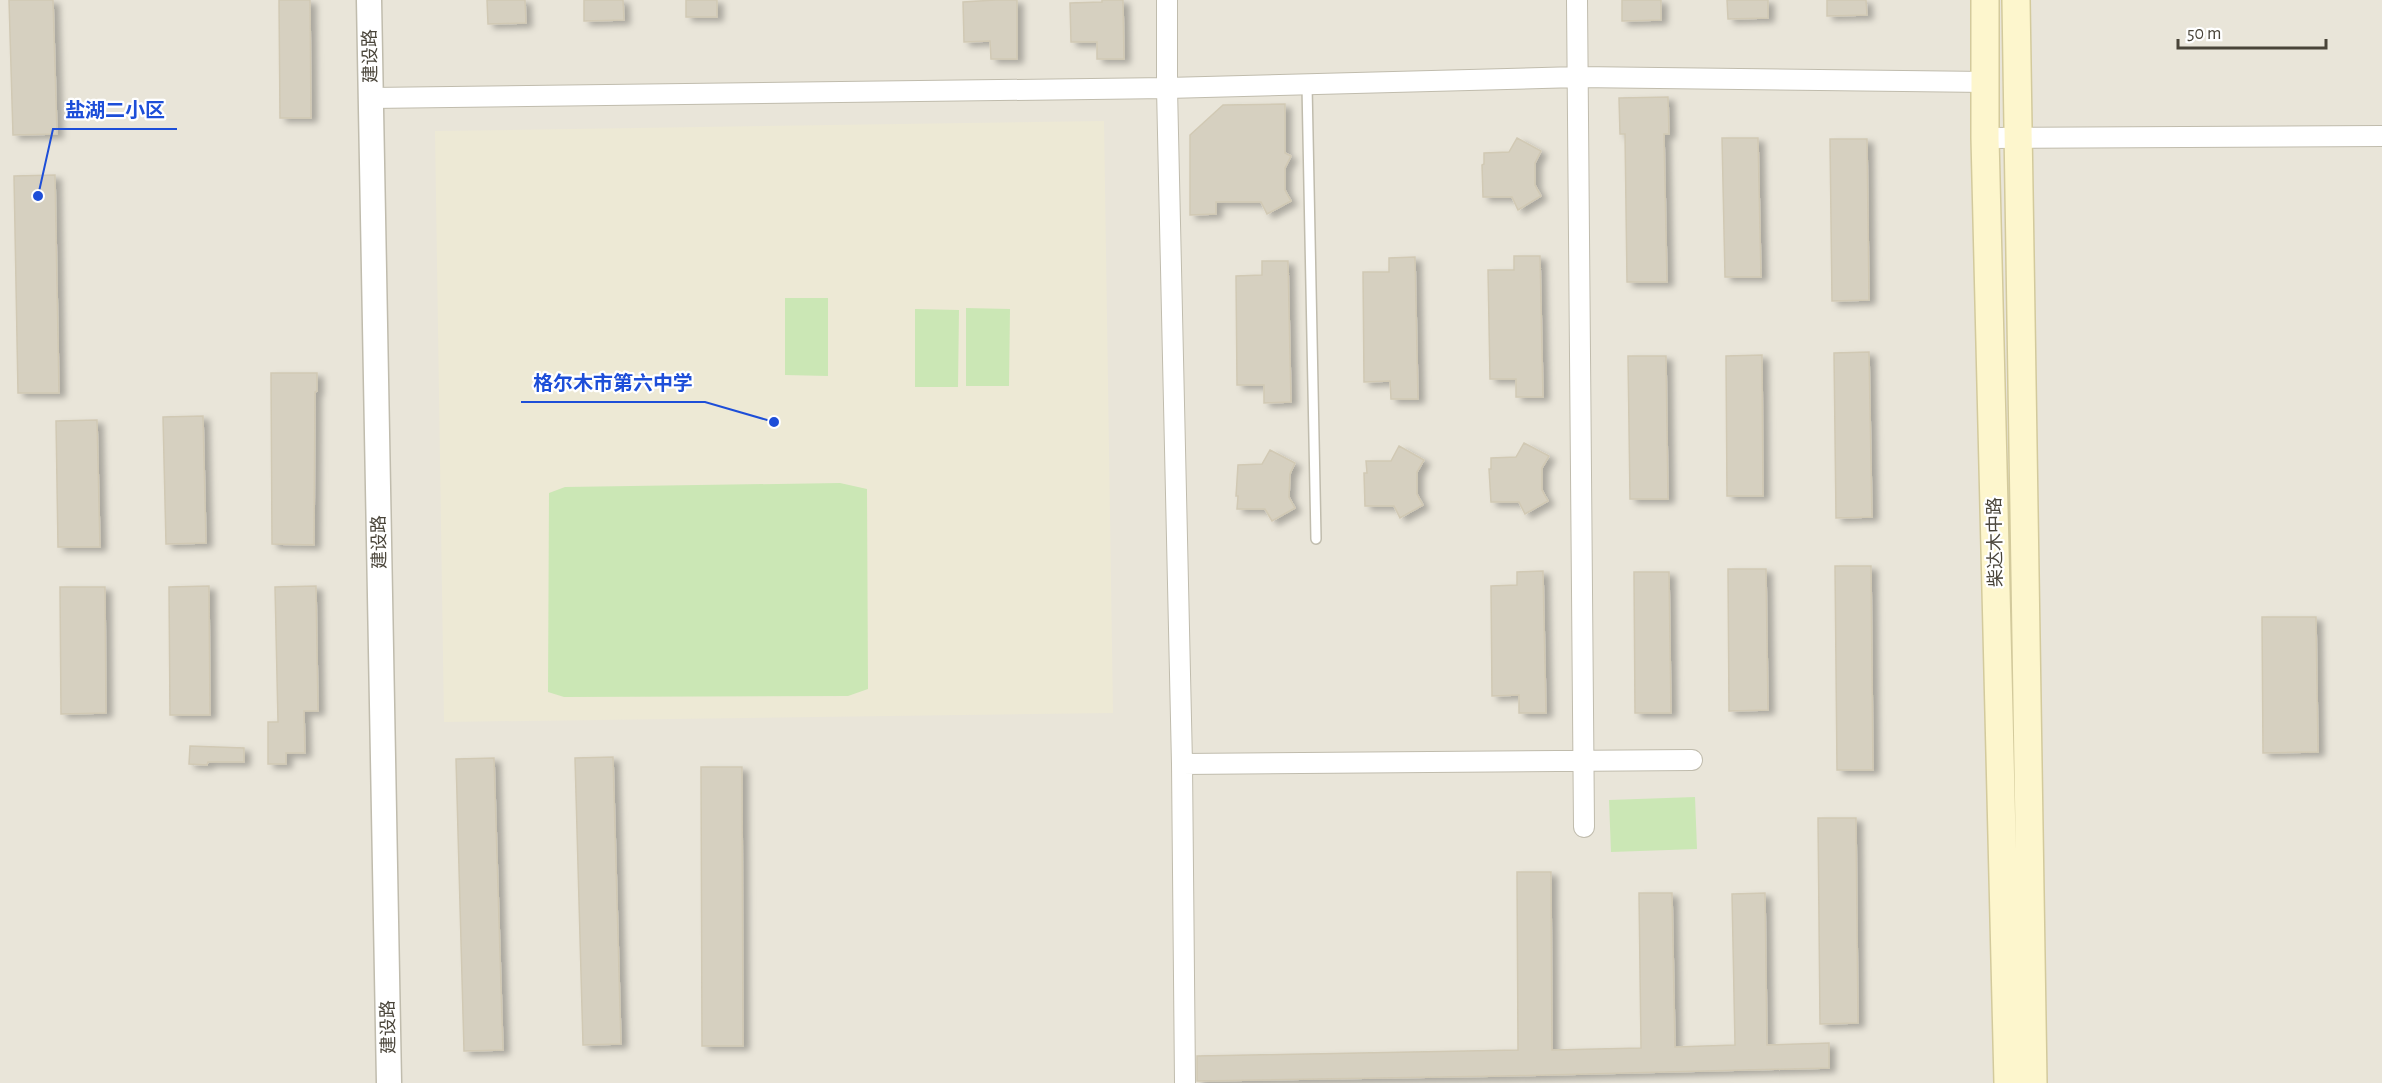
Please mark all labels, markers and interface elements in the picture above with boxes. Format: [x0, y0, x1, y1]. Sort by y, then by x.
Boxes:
scale bar [2178, 12, 2326, 50]
text: 50 m [2187, 25, 2221, 43]
street label: 建设路 [360, 29, 380, 83]
callout: 盐湖二小区 [53, 91, 177, 129]
text: 盐湖二小区 [65, 99, 165, 121]
callout: 格尔木市第六中学 [521, 364, 705, 402]
text: 格尔木市第六中学 [533, 372, 693, 394]
street label: 柴达木中路 [1984, 497, 2006, 587]
street label: 建设路 [369, 515, 389, 569]
street label: 建设路 [378, 1000, 398, 1054]

